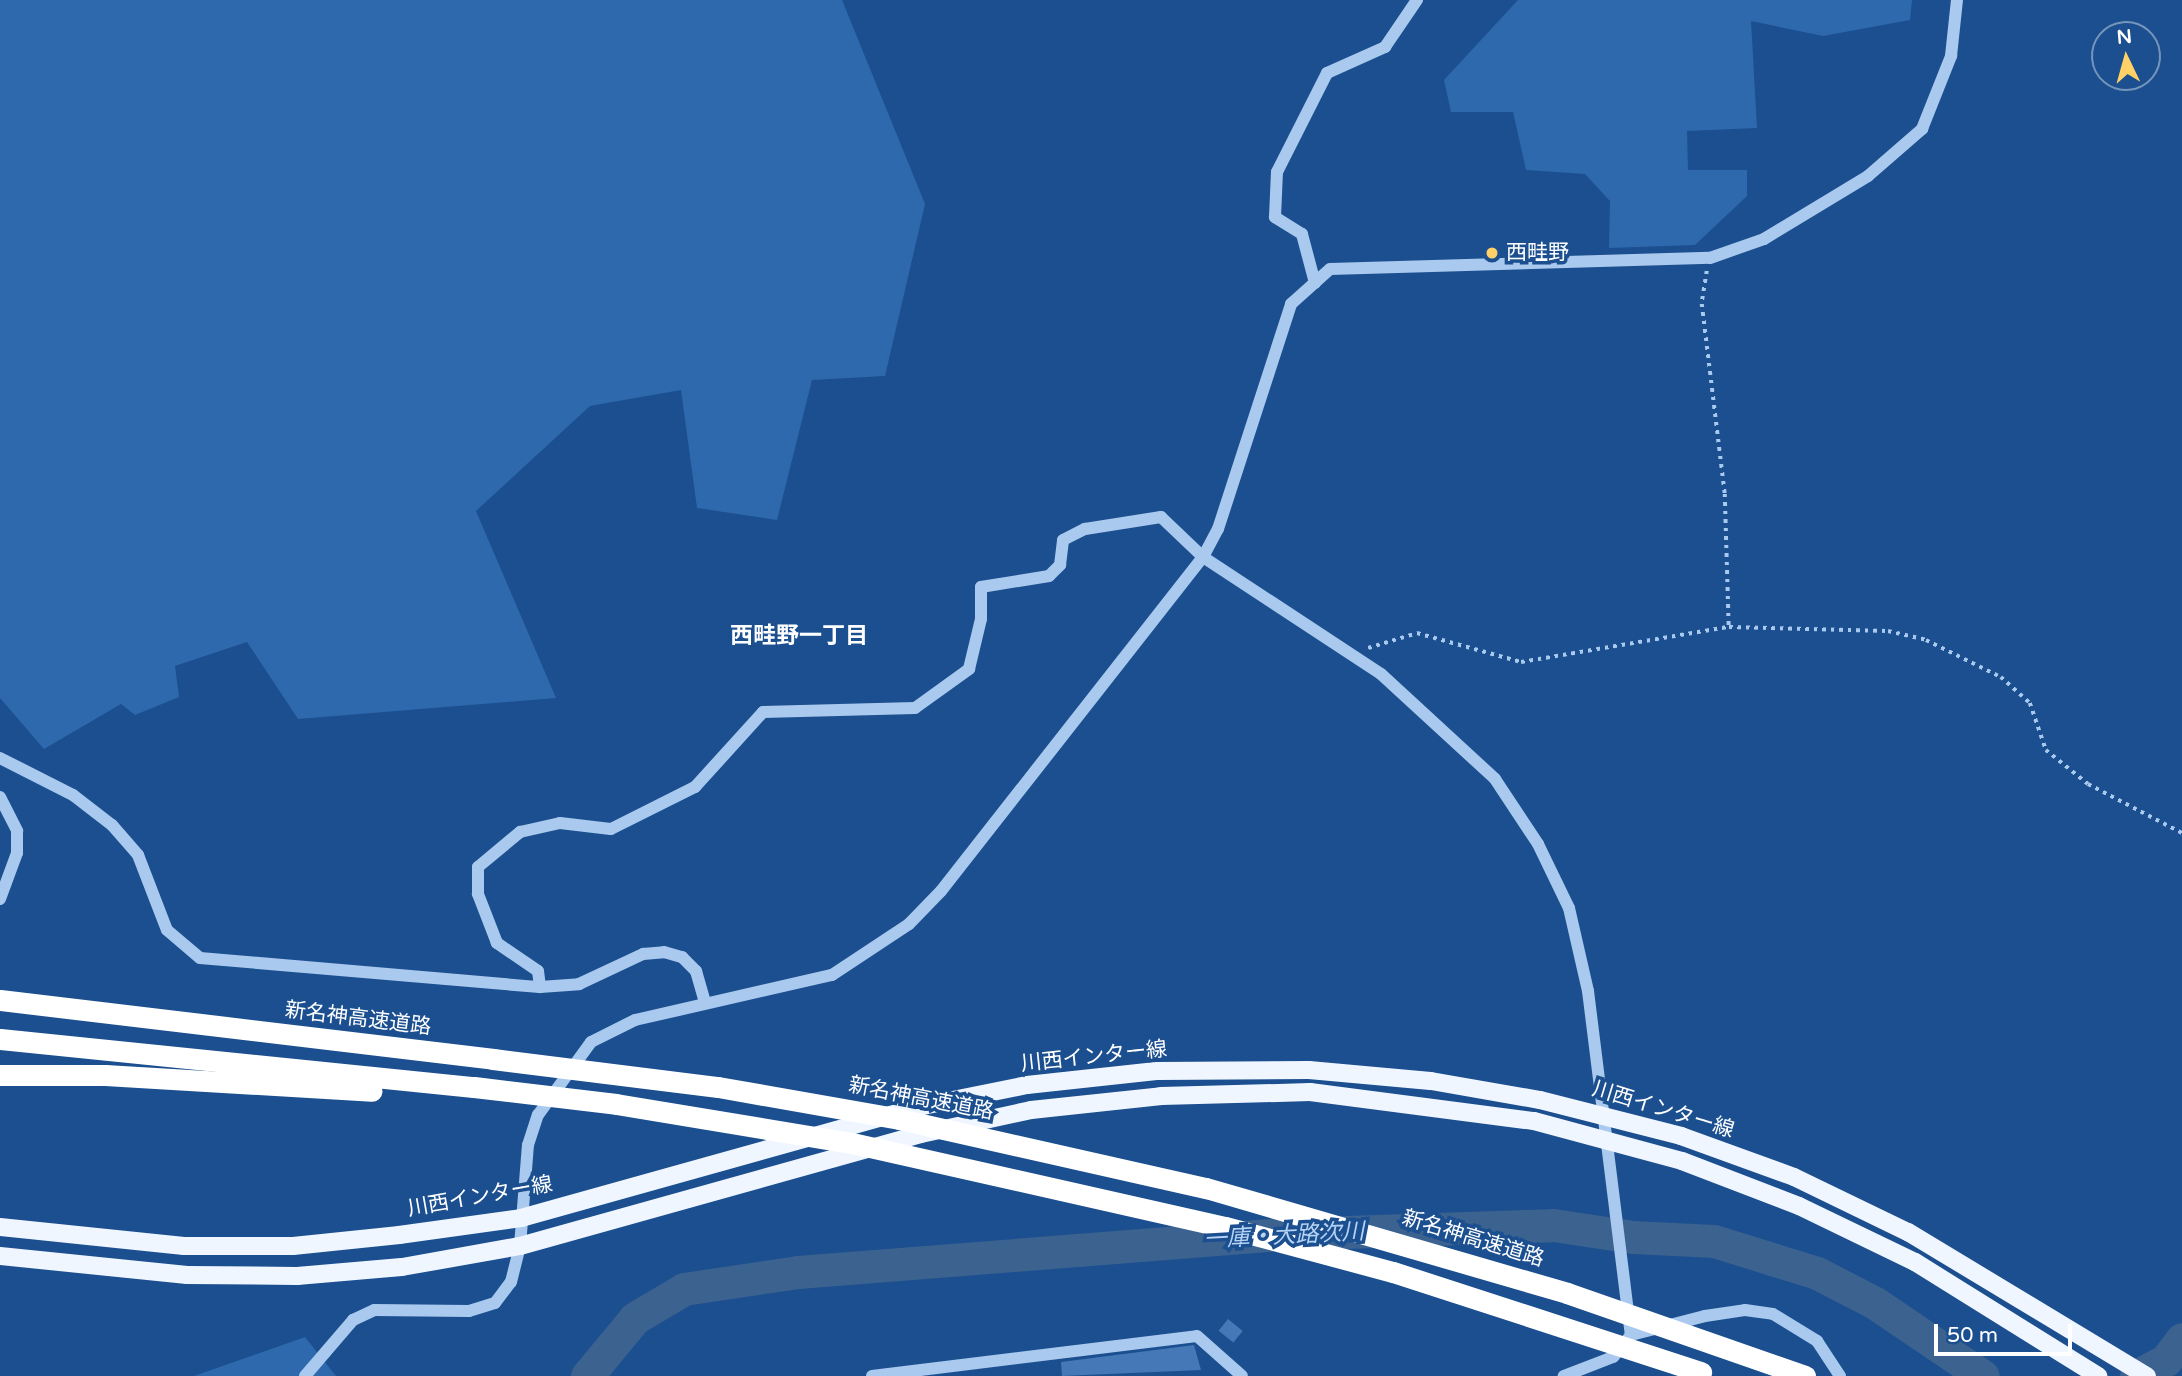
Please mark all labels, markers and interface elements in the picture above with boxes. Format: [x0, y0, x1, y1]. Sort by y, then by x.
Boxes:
north arrow [2091, 21, 2161, 91]
text: N [2116, 25, 2133, 49]
place label: 西畦野 [1506, 240, 1569, 266]
marker: 西畦野 [1484, 245, 1500, 261]
district label: 西畦野一丁目 [730, 622, 868, 650]
street label: 新名神高速道路 [284, 998, 432, 1040]
street label: 川西インター線 [1020, 1037, 1168, 1077]
street label: 新名神高速道路 [846, 1073, 996, 1125]
street label: 川西インター線 [1589, 1076, 1737, 1144]
street label: 川西インター線 [405, 1172, 555, 1222]
street label: 新名神高速道路 [1399, 1205, 1547, 1273]
water label: 一庫・大路次川 [1203, 1218, 1365, 1254]
scale bar [1937, 1310, 2075, 1354]
text: 50 m [1947, 1323, 1998, 1348]

